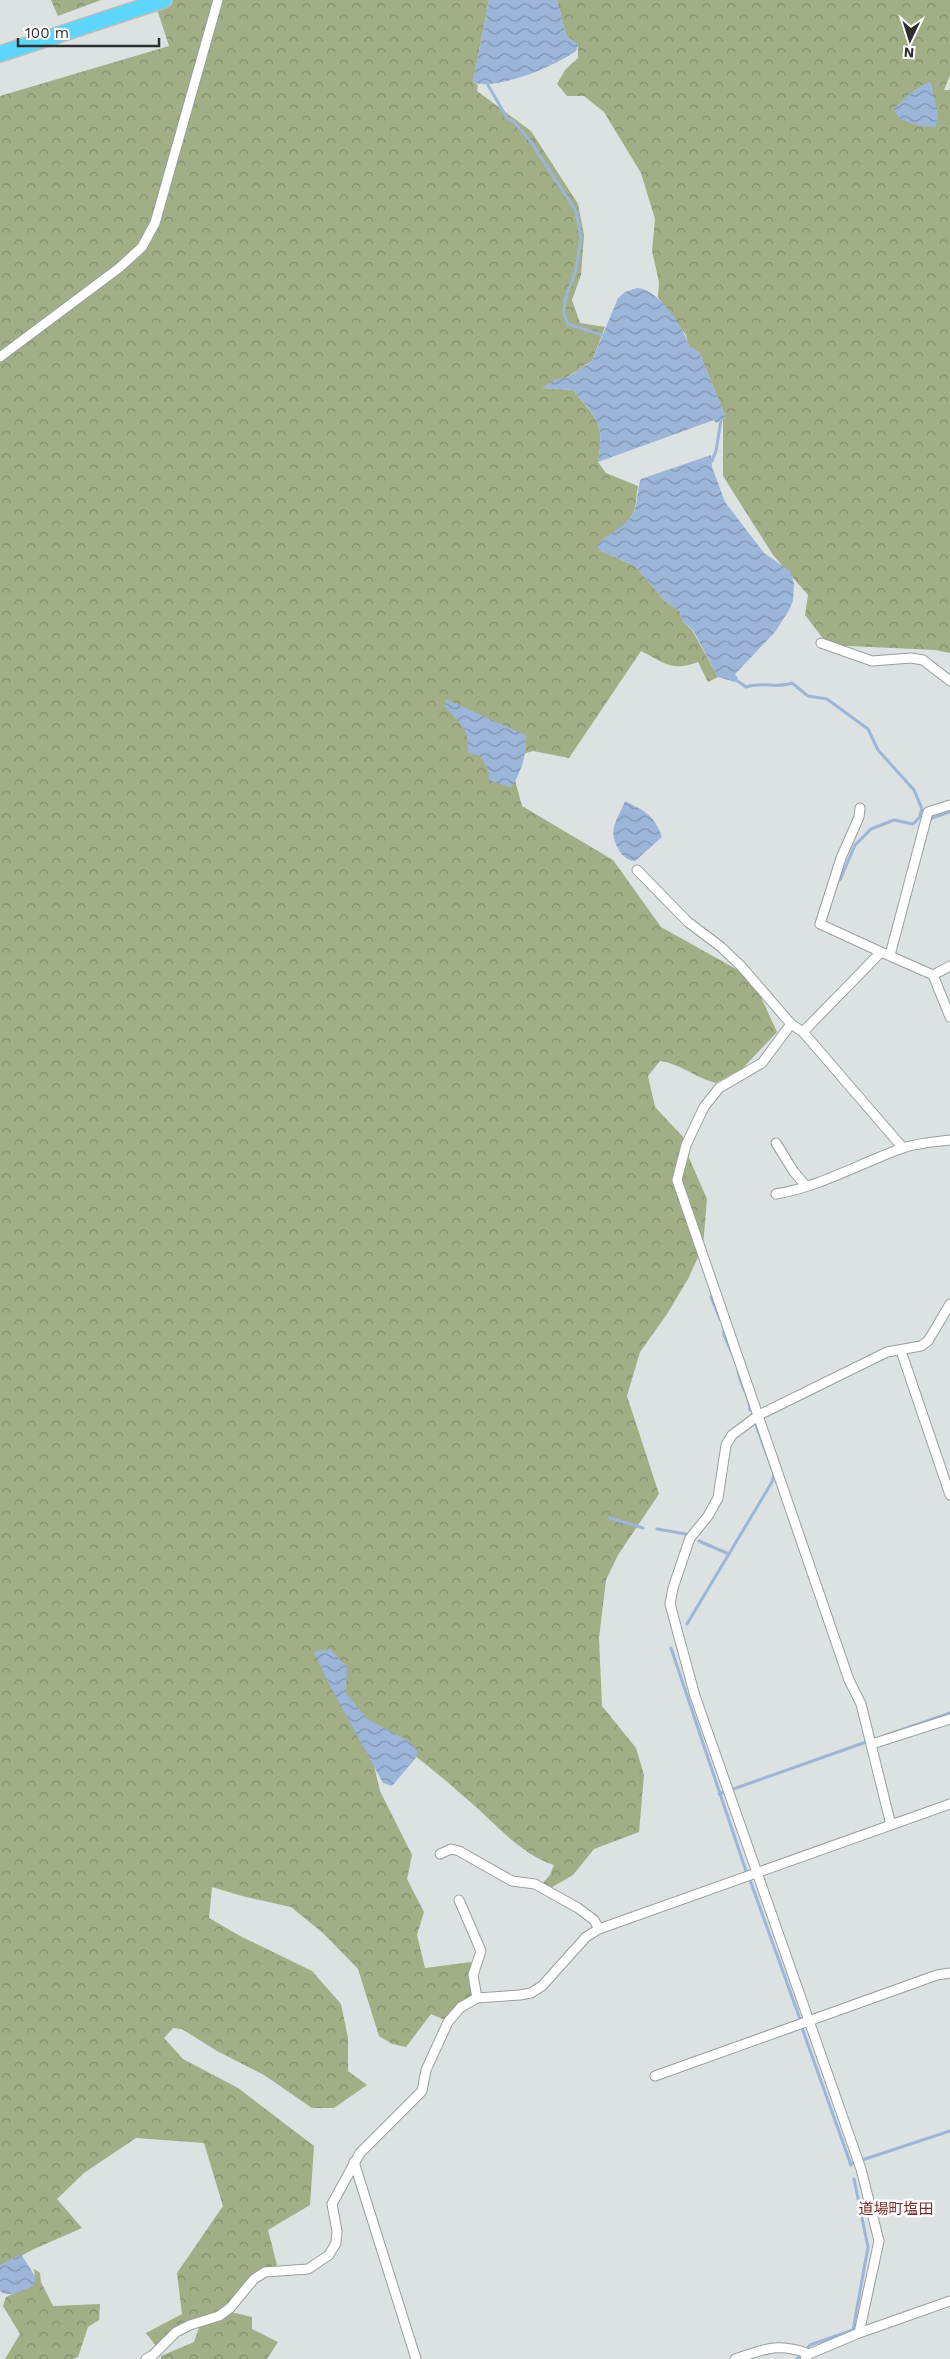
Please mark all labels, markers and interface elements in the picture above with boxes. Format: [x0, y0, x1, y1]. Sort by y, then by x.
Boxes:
scale bar [18, 15, 159, 47]
north arrow [885, 15, 935, 65]
text: 100 m [25, 24, 69, 42]
text: N [903, 45, 915, 61]
district label: 道場町塩田 [858, 2200, 934, 2218]

